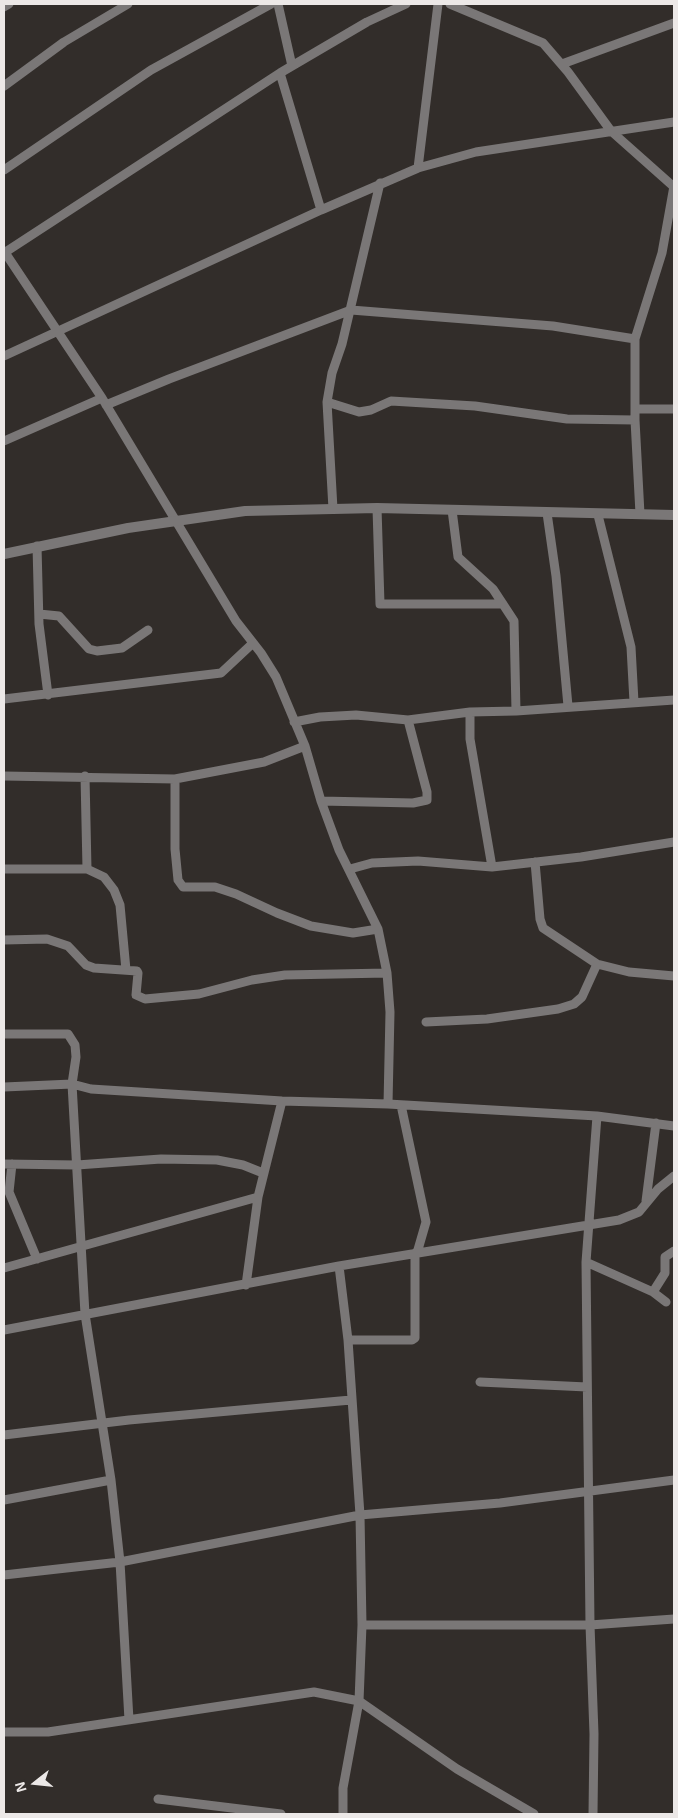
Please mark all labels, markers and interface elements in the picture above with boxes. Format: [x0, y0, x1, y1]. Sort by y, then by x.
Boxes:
north arrow [10, 1758, 60, 1808]
text: N [11, 1780, 30, 1794]

